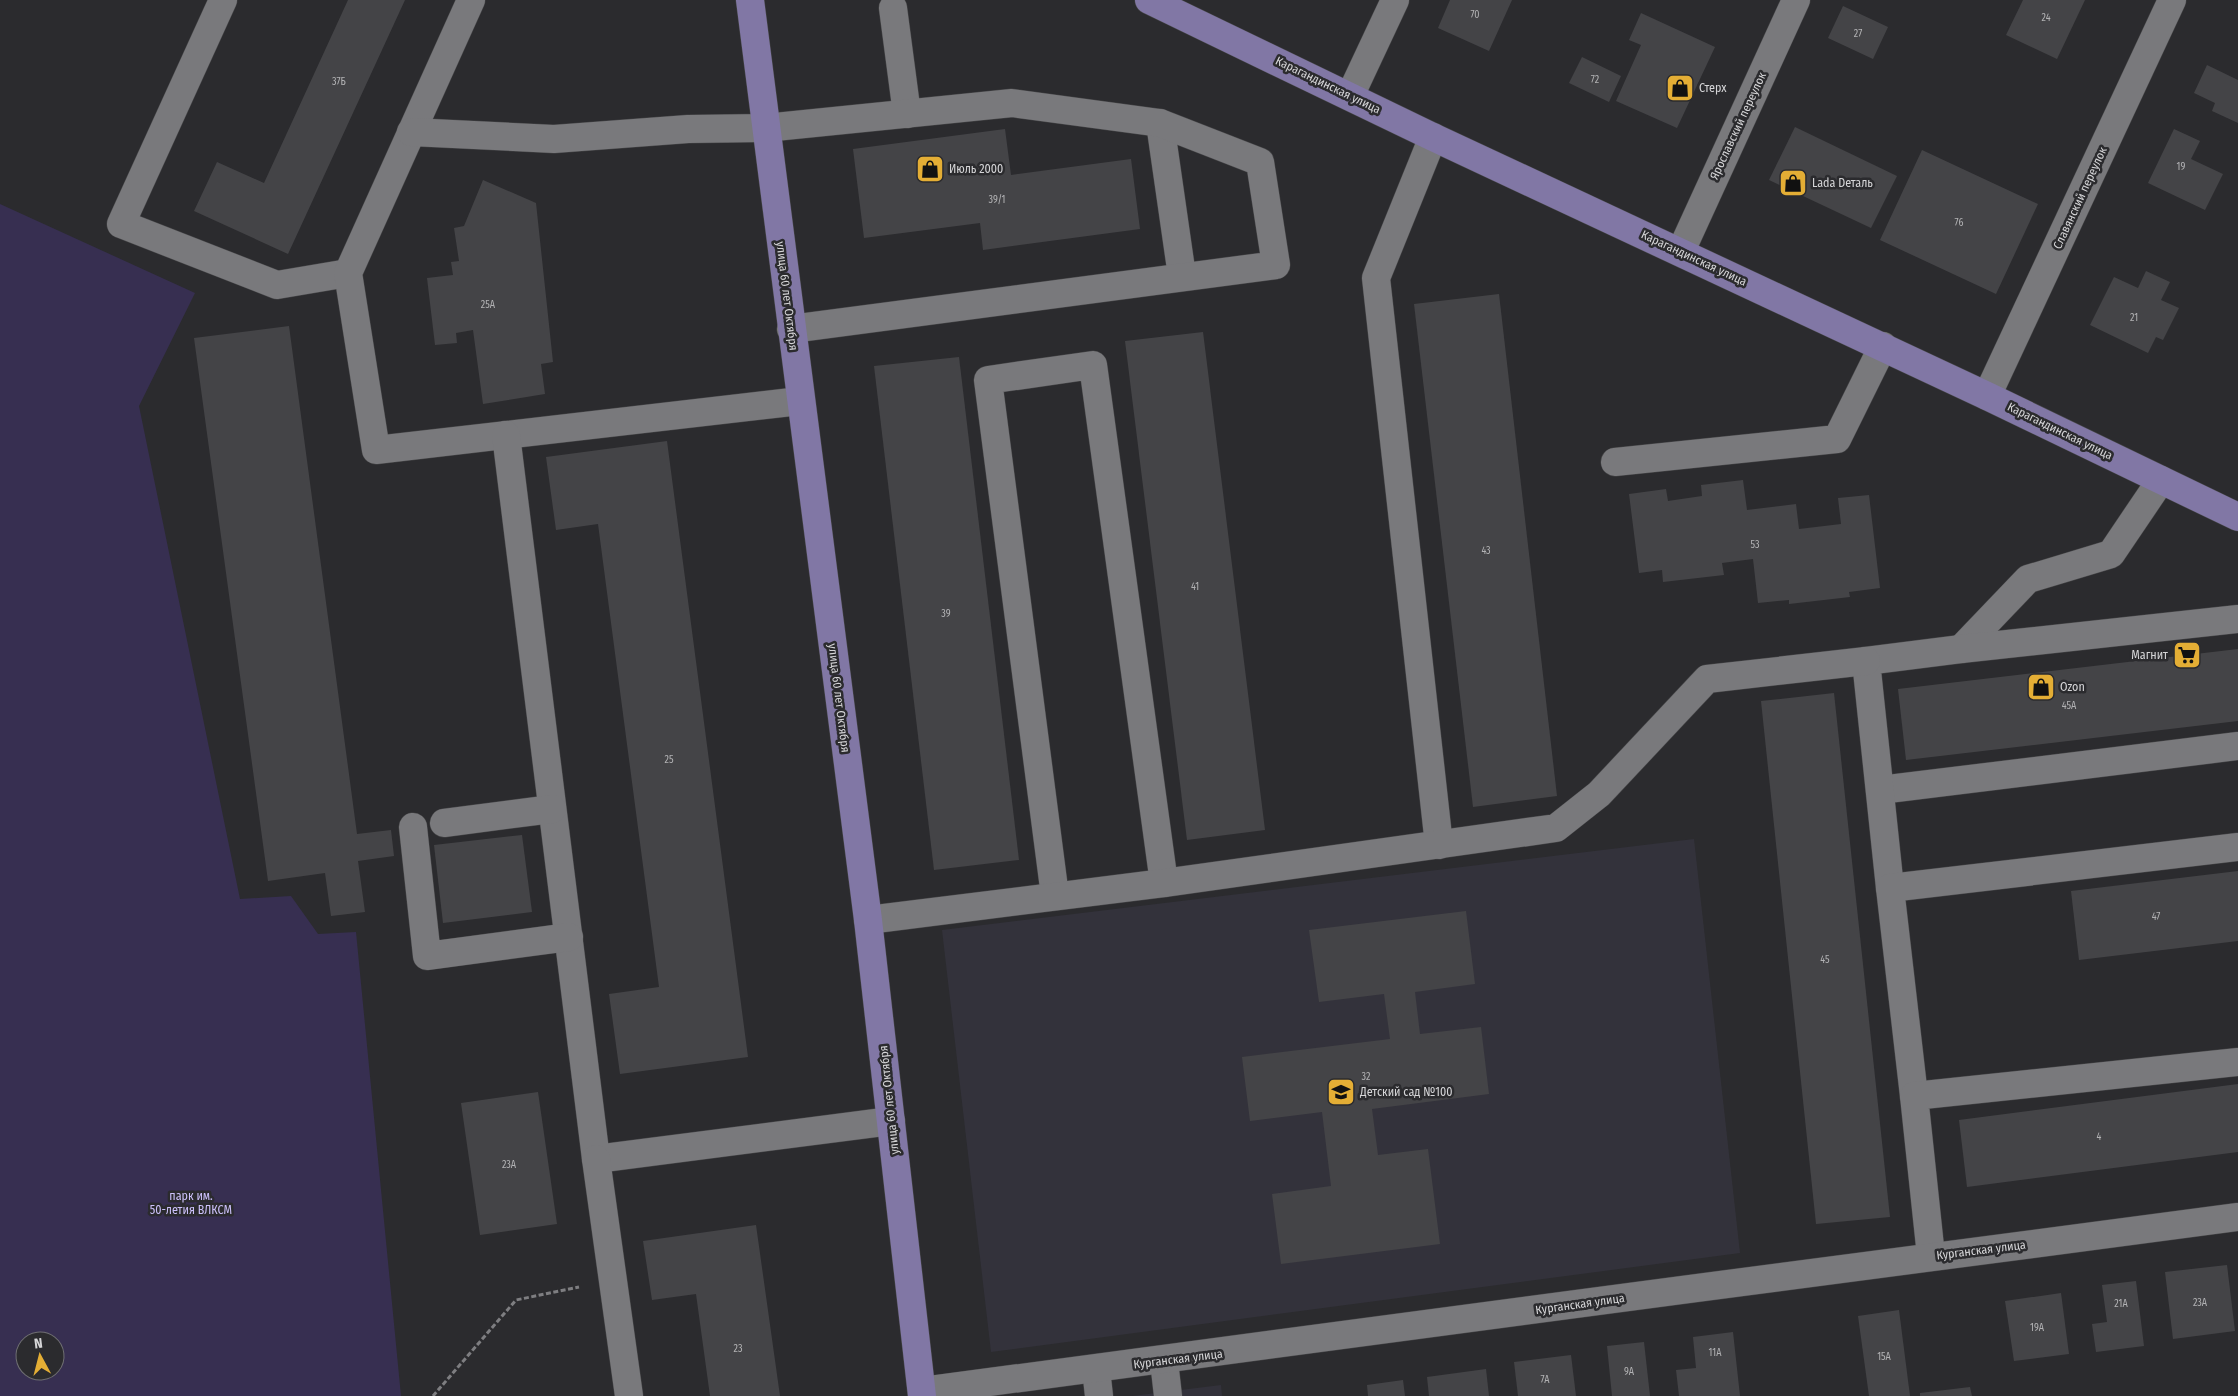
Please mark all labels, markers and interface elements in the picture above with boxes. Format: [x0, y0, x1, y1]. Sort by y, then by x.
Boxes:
house number: 70 [1470, 9, 1480, 21]
house number: 24 [2041, 12, 2051, 24]
house number: 27 [1854, 28, 1862, 40]
street label: Карагандинская улица [1273, 53, 1383, 117]
street label: Ярославский переулок [1707, 70, 1769, 182]
shop icon: Стерх [1665, 73, 1695, 103]
house number: 72 [1591, 74, 1600, 86]
house number: 37Б [332, 76, 346, 88]
place label: Стерх [1699, 81, 1727, 95]
street label: Славянский переулок [2050, 144, 2110, 251]
shop icon: Июль 2000 [915, 154, 945, 184]
house number: 19 [2177, 161, 2186, 173]
place label: Июль 2000 [949, 162, 1003, 176]
shop icon: Lada Dеталь [1778, 168, 1808, 198]
place label: Lada Dеталь [1812, 176, 1873, 190]
house number: 39/1 [989, 194, 1005, 206]
house number: 76 [1955, 217, 1963, 229]
street label: Карагандинская улица [1639, 227, 1749, 289]
street label: улица 60 лет Октября [773, 241, 801, 351]
house number: 25А [481, 299, 496, 311]
house number: 21 [2130, 312, 2138, 324]
street label: Карагандинская улица [2005, 399, 2115, 463]
house number: 53 [1750, 539, 1760, 551]
house number: 43 [1481, 545, 1491, 557]
house number: 41 [1191, 581, 1199, 593]
house number: 39 [941, 608, 951, 620]
supermarket icon: Магнит [2172, 640, 2202, 670]
street label: улица 60 лет Октября [825, 643, 853, 753]
place label: Магнит [2131, 648, 2168, 662]
shop icon: Ozon [2026, 672, 2056, 702]
place label: Ozon [2060, 680, 2085, 694]
house number: 45А [2062, 700, 2077, 712]
house number: 25 [665, 754, 674, 766]
house number: 47 [2152, 911, 2160, 923]
house number: 45 [1820, 954, 1830, 966]
street label: улица 60 лет Октября [876, 1045, 902, 1155]
house number: 32 [1362, 1071, 1371, 1083]
school or university icon: Детский сад №100 [1326, 1077, 1356, 1107]
place label: Детский сад №100 [1359, 1085, 1452, 1099]
house number: 4 [2097, 1131, 2102, 1143]
house number: 23А [502, 1159, 517, 1171]
park label: парк им. 50-летия ВЛКСМ [150, 1189, 232, 1217]
street label: Курганская улица [1936, 1238, 2027, 1262]
street label: Курганская улица [1535, 1291, 1626, 1317]
house number: 23А [2193, 1297, 2208, 1309]
house number: 21А [2114, 1298, 2128, 1310]
house number: 19А [2030, 1322, 2045, 1334]
north arrow [15, 1331, 65, 1381]
text: N [33, 1335, 44, 1353]
house number: 23 [734, 1343, 743, 1355]
street label: Курганская улица [1133, 1347, 1224, 1371]
house number: 11А [1709, 1347, 1722, 1359]
house number: 15А [1877, 1351, 1892, 1363]
house number: 9А [1624, 1366, 1635, 1378]
house number: 7А [1540, 1374, 1550, 1386]

